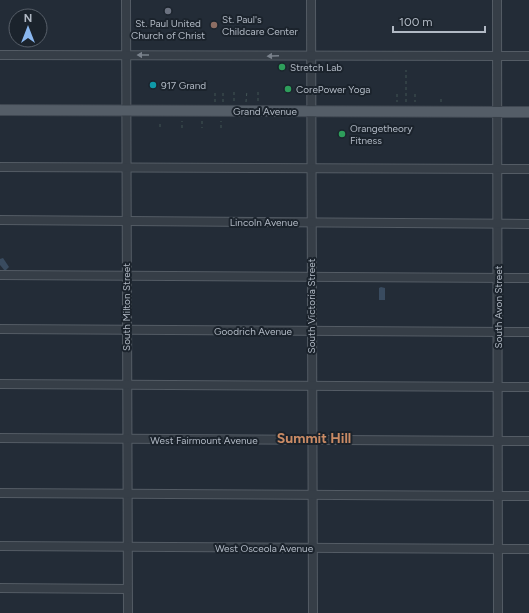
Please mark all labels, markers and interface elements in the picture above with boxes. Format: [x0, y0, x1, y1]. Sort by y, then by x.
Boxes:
marker: St. Paul United Church of Christ [163, 6, 173, 16]
north arrow [8, 8, 48, 48]
scale bar [393, 8, 485, 34]
text: N [24, 12, 32, 25]
place label: St. Paul's Childcare Center [222, 13, 298, 38]
text: 100 m [399, 15, 433, 29]
place label: St. Paul United Church of Christ [131, 17, 205, 42]
marker: St. Paul's Childcare Center [209, 20, 219, 30]
one-way arrow [136, 52, 149, 58]
one-way arrow [267, 52, 279, 59]
place label: Stretch Lab [290, 61, 342, 74]
marker: Stretch Lab [277, 62, 287, 72]
place label: 917 Grand [161, 79, 206, 92]
marker: 917 Grand [148, 80, 158, 90]
place label: CorePower Yoga [296, 83, 370, 96]
marker: CorePower Yoga [283, 84, 293, 94]
street label: Grand Avenue [233, 105, 297, 118]
place label: Orangetheory Fitness [350, 122, 413, 147]
marker: Orangetheory Fitness [337, 129, 347, 139]
street label: Lincoln Avenue [230, 216, 299, 229]
street label: South Victoria Street [305, 258, 318, 353]
street label: South Milton Street [120, 263, 133, 351]
street label: South Avon Street [492, 265, 505, 348]
street label: Goodrich Avenue [214, 325, 293, 338]
district label: Summit Hill [277, 430, 351, 447]
street label: West Fairmount Avenue [150, 434, 258, 447]
street label: West Osceola Avenue [215, 542, 314, 555]

